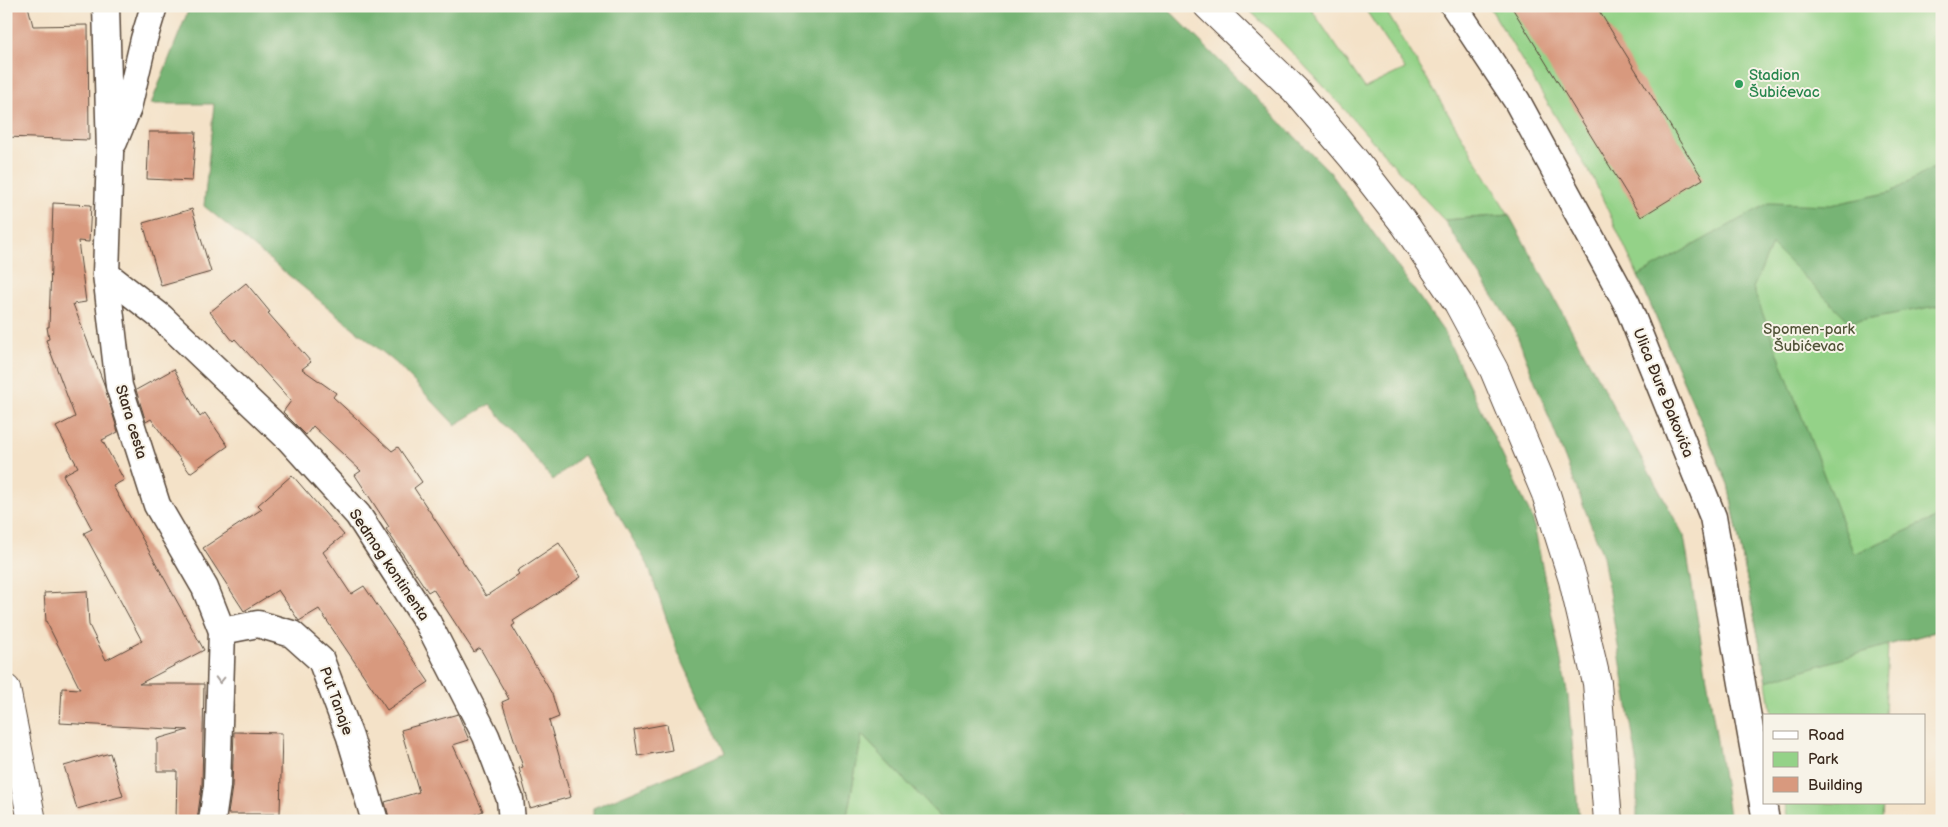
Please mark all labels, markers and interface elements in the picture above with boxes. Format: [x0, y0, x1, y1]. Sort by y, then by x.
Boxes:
place label: Stadion Šubićevac [1749, 66, 1820, 102]
marker: Stadion Šubićevac [1733, 78, 1745, 90]
park label: Spomen-park Šubićevac [1763, 320, 1855, 356]
street label: Ulica Đure Đakovića [1628, 326, 1698, 460]
street label: Stara cesta [111, 383, 151, 461]
street label: Sedmog kontinenta [345, 505, 433, 625]
street label: Put Tanaje [315, 664, 357, 738]
one-way arrow [215, 676, 225, 684]
legend [1763, 714, 1926, 804]
text: Road [1808, 726, 1844, 745]
text: Park [1808, 750, 1839, 769]
text: Building [1808, 776, 1863, 795]

